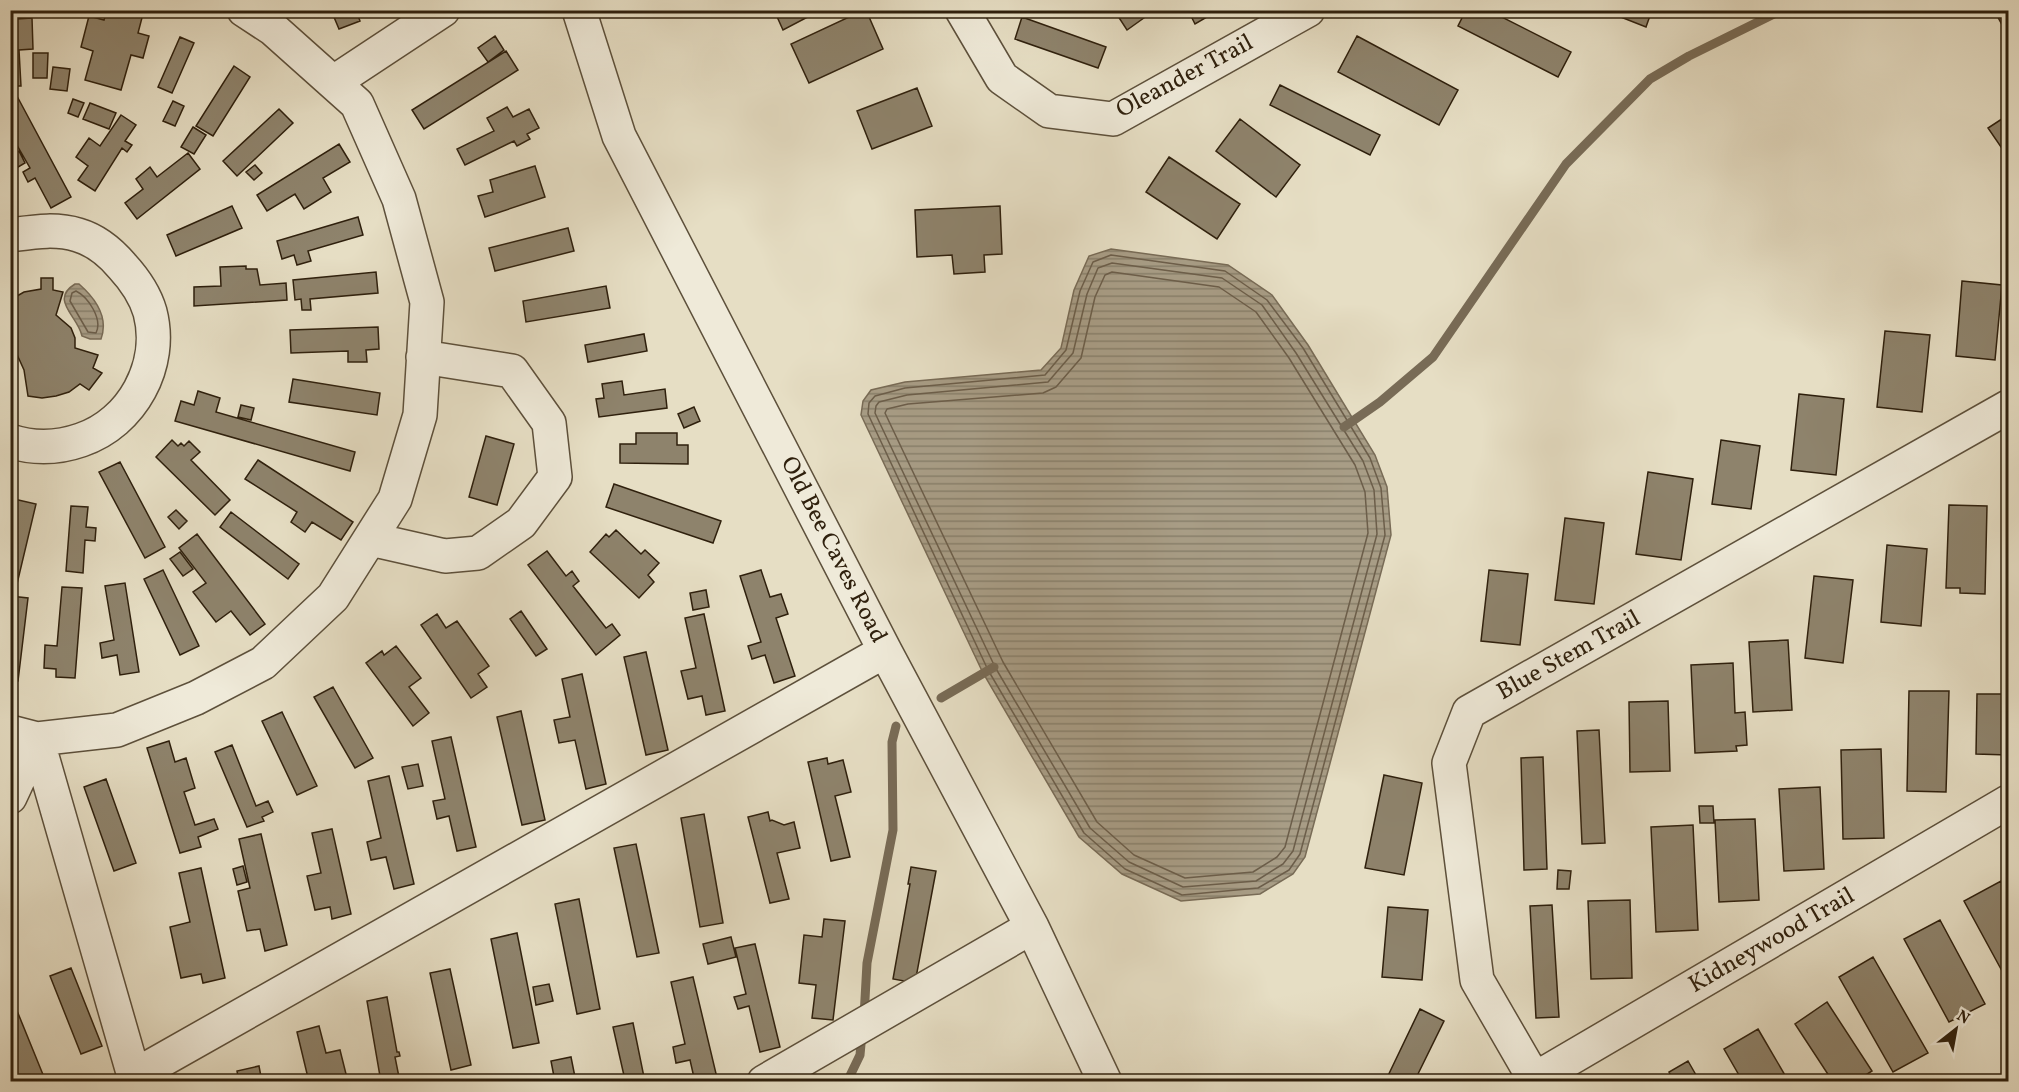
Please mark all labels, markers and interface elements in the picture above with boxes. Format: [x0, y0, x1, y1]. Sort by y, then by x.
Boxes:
street label: Oleander Trail [1110, 27, 1260, 127]
street label: Old Bee Caves Road [771, 451, 895, 649]
street label: Blue Stem Trail [1491, 602, 1647, 710]
street label: Kidneywood Trail [1683, 880, 1861, 1002]
north arrow [1926, 999, 1986, 1059]
text: N [1952, 1005, 1974, 1030]

